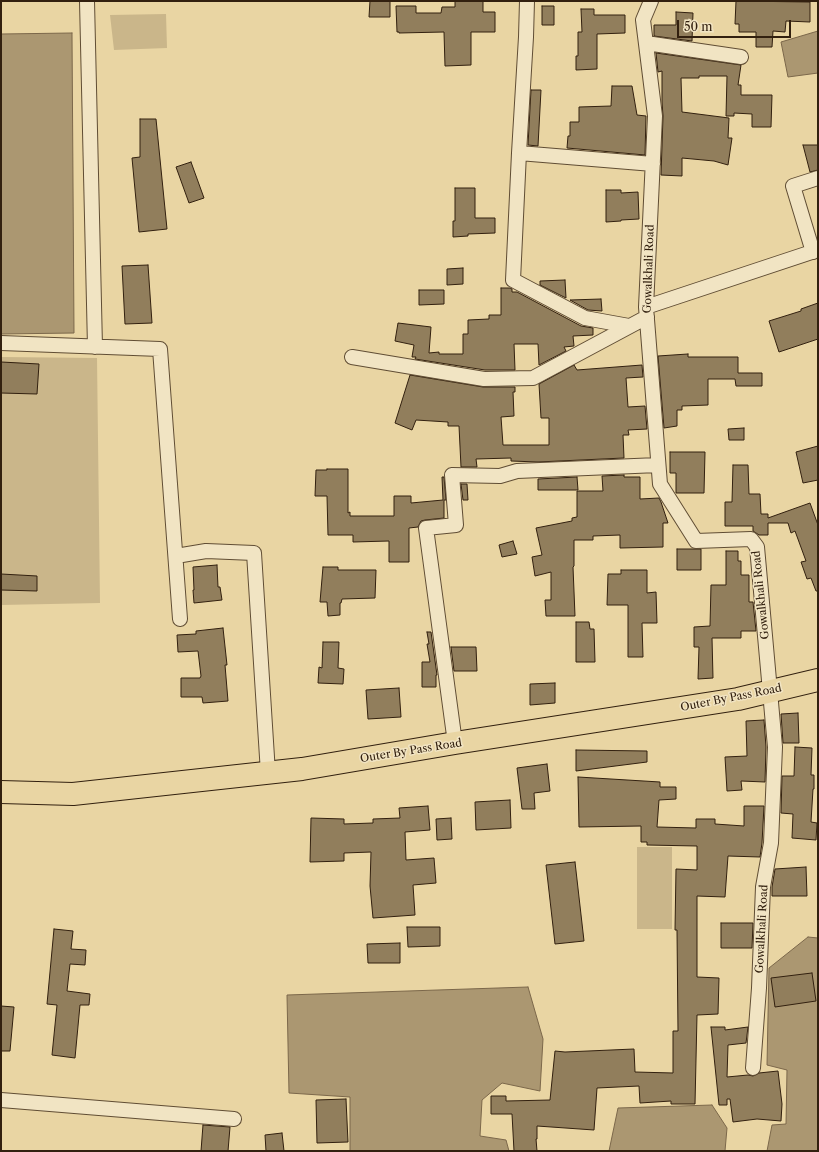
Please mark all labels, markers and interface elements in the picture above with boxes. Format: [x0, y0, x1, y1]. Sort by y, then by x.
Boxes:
scale bar [679, 12, 793, 38]
text: 50 m [684, 19, 713, 34]
street label: Gowalkhali Road [641, 224, 657, 314]
street label: Gowalkhali Road [750, 550, 772, 640]
street label: Outer By Pass Road [679, 682, 783, 714]
street label: Outer By Pass Road [359, 736, 463, 766]
street label: Gowalkhali Road [753, 884, 771, 974]

